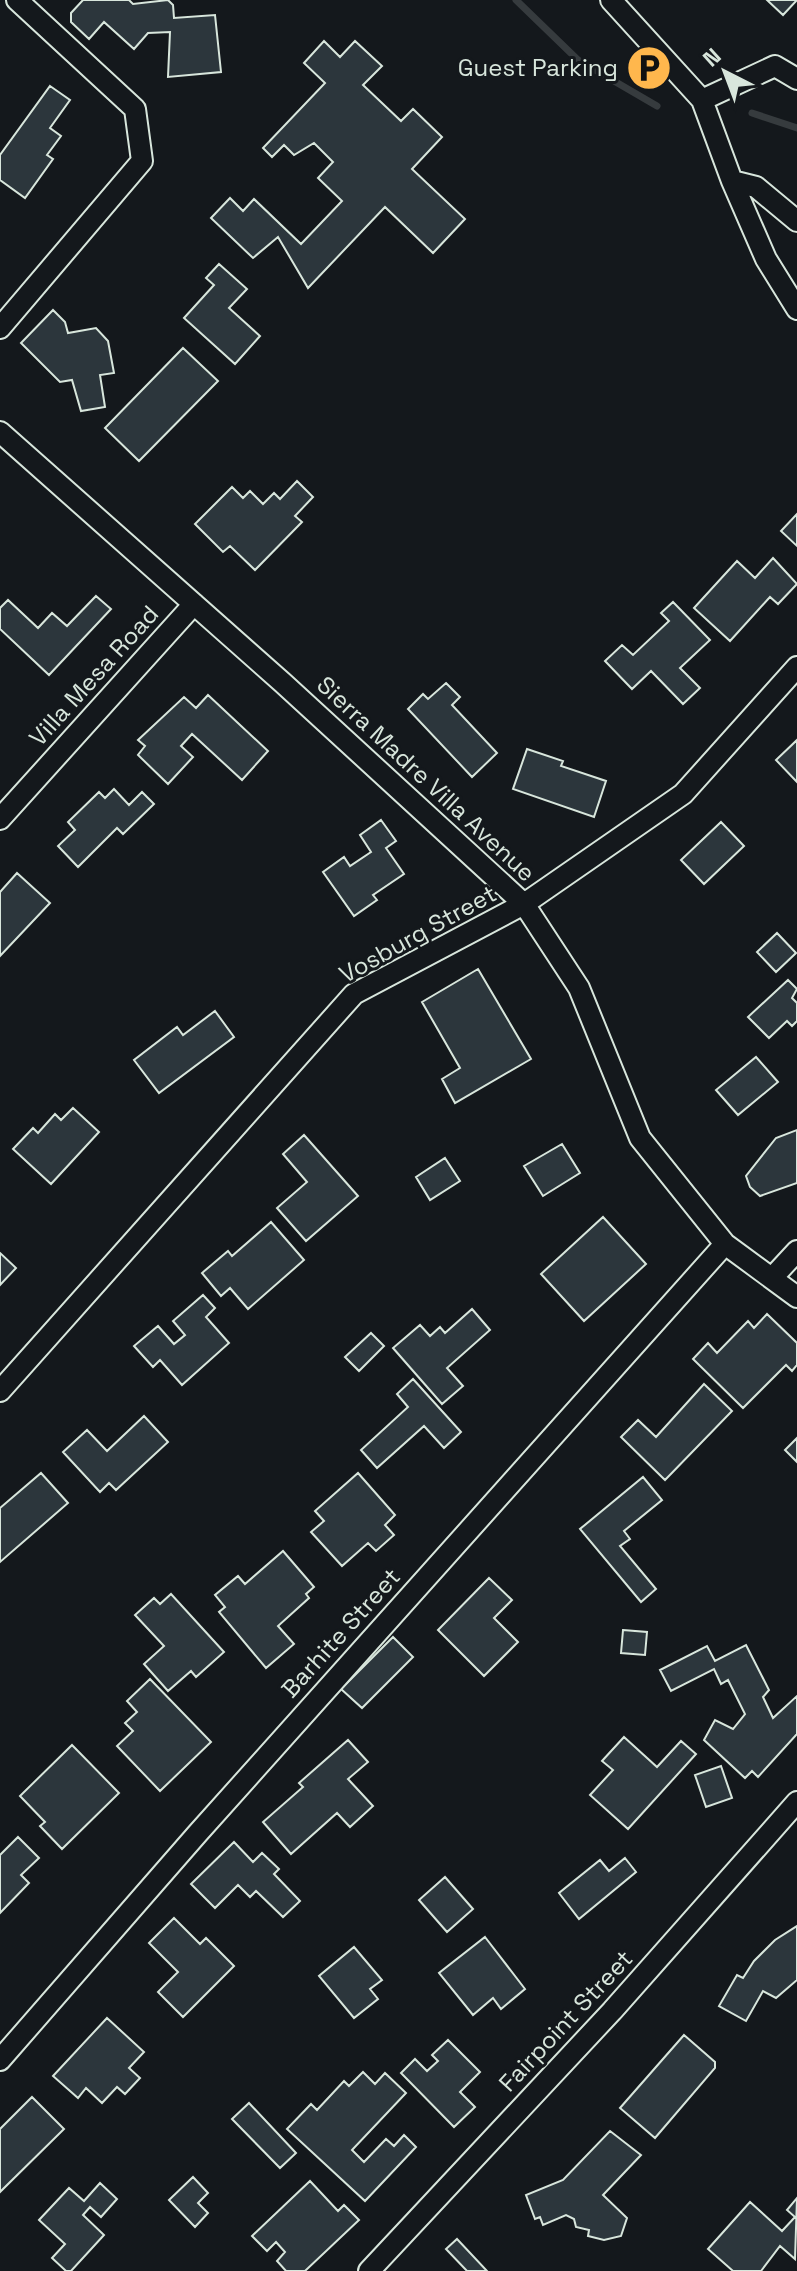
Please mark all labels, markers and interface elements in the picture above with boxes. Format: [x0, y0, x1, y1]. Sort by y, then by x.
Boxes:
north arrow [685, 32, 765, 112]
text: N [697, 42, 726, 72]
parking icon: Guest Parking [625, 44, 673, 92]
place label: Guest Parking [458, 52, 618, 83]
street label: Villa Mesa Road [22, 599, 165, 752]
street label: Sierra Madre Villa Avenue [311, 669, 542, 888]
street label: Vosburg Street [334, 878, 502, 990]
street label: Barhite Street [274, 1561, 407, 1704]
street label: Fairpoint Street [492, 1943, 639, 2098]

